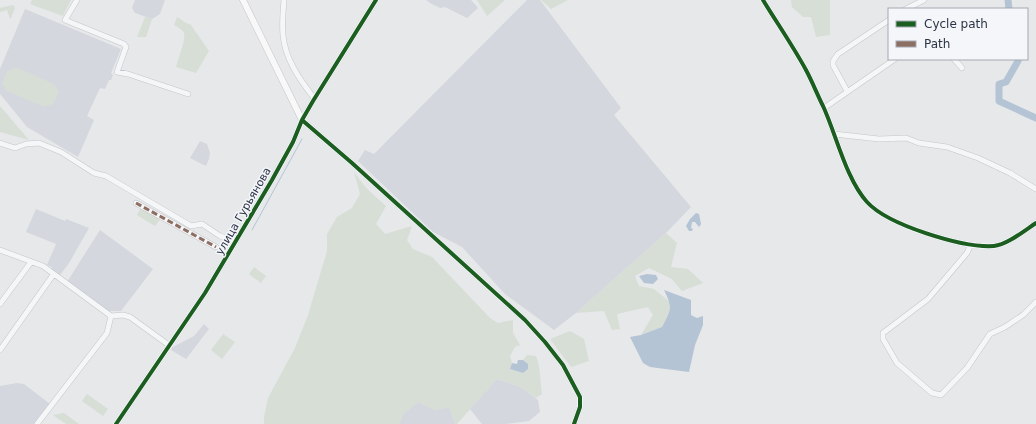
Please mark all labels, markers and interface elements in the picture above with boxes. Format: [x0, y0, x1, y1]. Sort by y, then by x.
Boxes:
legend [888, 8, 1028, 60]
text: Cycle path [924, 17, 988, 31]
text: Path [924, 37, 950, 51]
street label: улица Гурьянова [213, 165, 274, 257]

